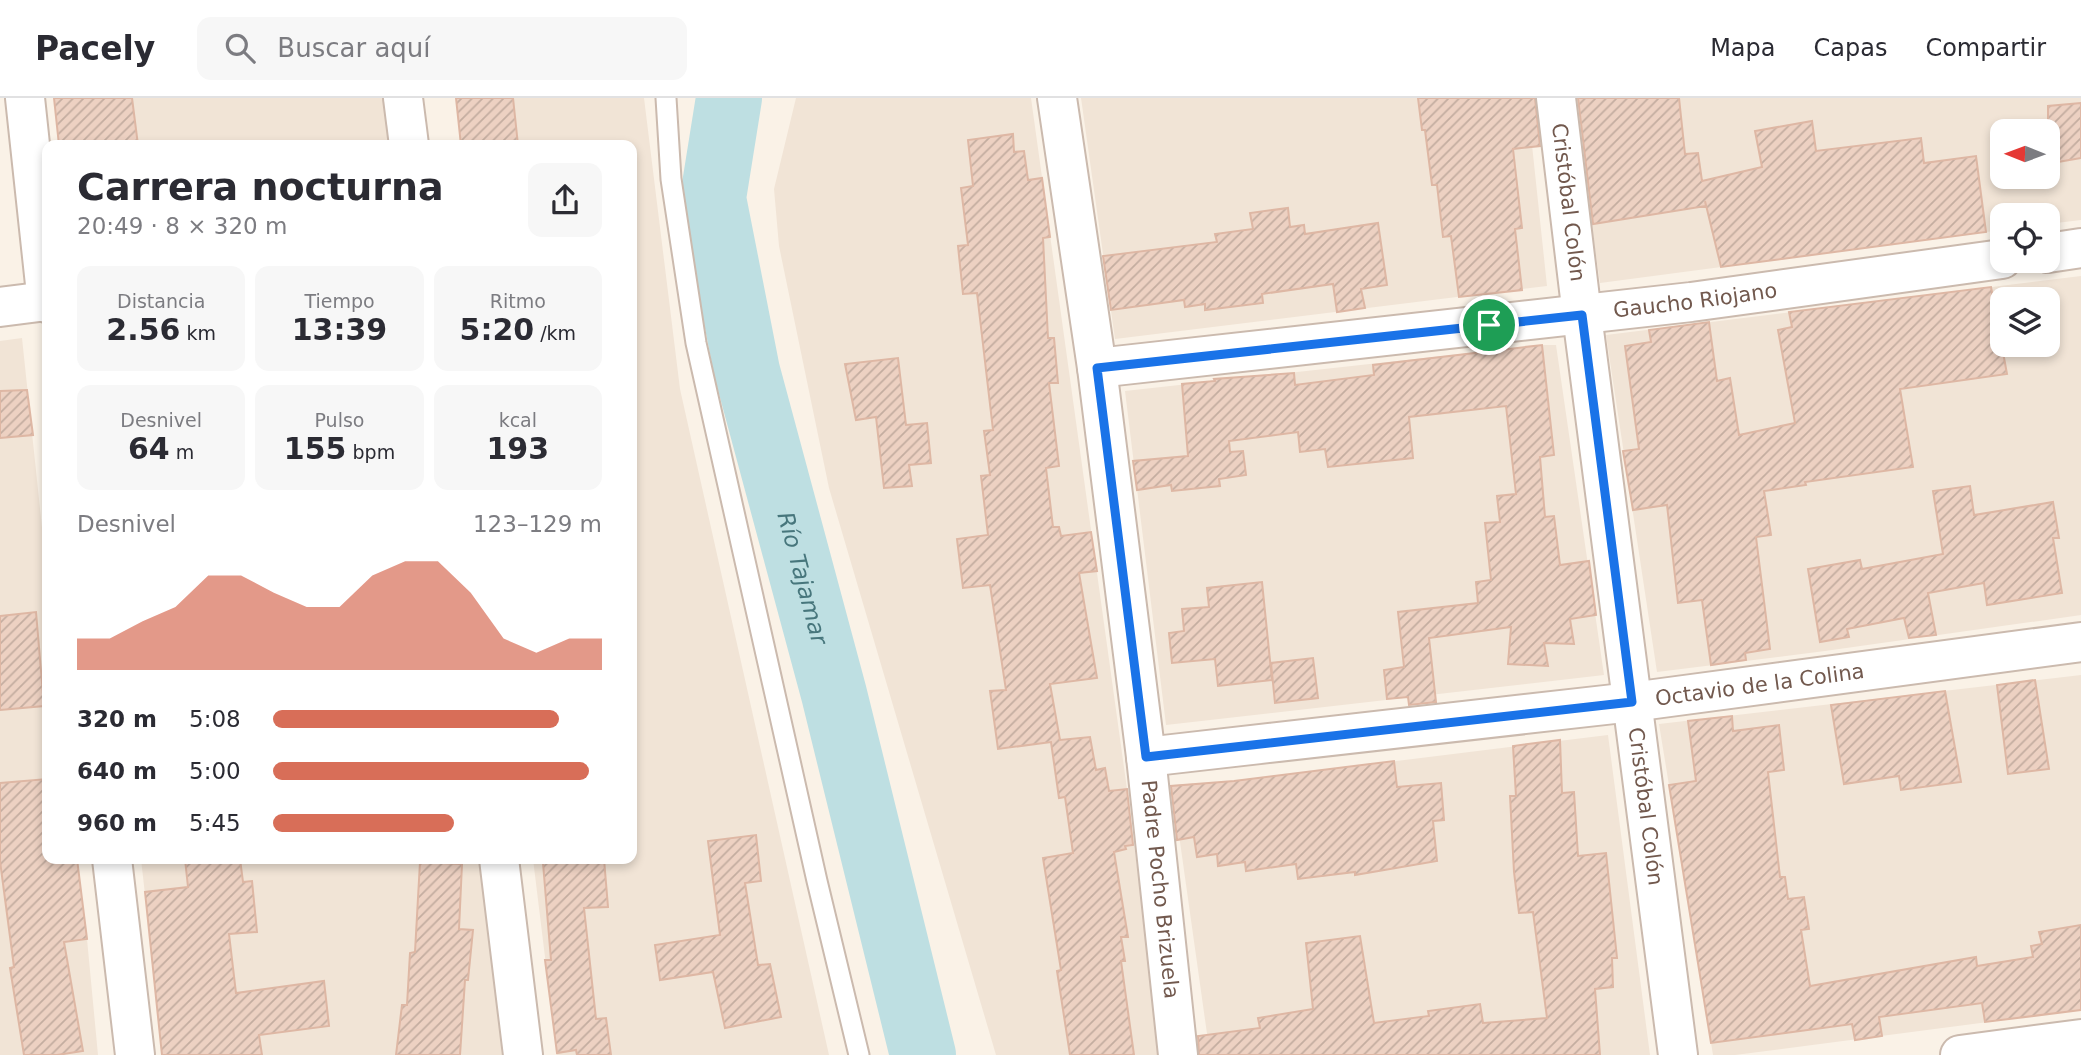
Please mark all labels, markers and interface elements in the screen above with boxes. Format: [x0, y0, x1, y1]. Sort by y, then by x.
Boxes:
search box [197, 17, 687, 80]
text: Pacely [35, 29, 155, 68]
icon: search [221, 29, 259, 67]
text: Buscar aquí [277, 33, 431, 63]
text: Mapa [1710, 34, 1776, 62]
text: Capas [1814, 34, 1887, 62]
text: Compartir [1925, 34, 2046, 62]
north arrow [1990, 119, 2060, 189]
map controls [1990, 119, 2060, 357]
street label: Cristóbal Colón [1547, 122, 1590, 283]
button: share [528, 163, 602, 237]
text: Carrera nocturna [77, 165, 444, 209]
button: locate [1990, 203, 2060, 273]
text: 20:49 · 8 × 320 m [77, 213, 287, 239]
street label: Gaucho Riojano [1612, 278, 1779, 323]
button: layers [1990, 287, 2060, 357]
text: Distancia [117, 290, 205, 312]
text: Tiempo [304, 290, 375, 312]
text: Ritmo [490, 290, 546, 312]
pin [1459, 295, 1519, 355]
icon: arrive [1470, 306, 1508, 344]
text: 2.56 [106, 312, 180, 347]
text: 13:39 [292, 312, 387, 347]
text: 5:20 [460, 312, 534, 347]
text: km [180, 322, 216, 344]
text: /km [534, 322, 576, 344]
text: Desnivel [120, 409, 202, 431]
text: Pulso [315, 409, 364, 431]
text: kcal [499, 409, 537, 431]
text: 64 [128, 431, 170, 466]
text: 155 [284, 431, 346, 466]
text: 193 [487, 431, 549, 466]
text: m [170, 441, 194, 463]
text: bpm [346, 441, 395, 463]
water label: Río Tajamar [773, 509, 833, 649]
text: Desnivel [77, 511, 176, 537]
text: 123–129 m [473, 511, 602, 537]
street label: Octavio de la Colina [1654, 659, 1866, 711]
text: 320 m [77, 706, 157, 732]
text: 5:08 [189, 706, 241, 732]
street label: Cristóbal Colón [1624, 726, 1668, 887]
text: 640 m [77, 758, 157, 784]
text: 5:00 [189, 758, 241, 784]
street label: Padre Pocho Brizuela [1137, 779, 1184, 1000]
text: 960 m [77, 810, 157, 836]
text: 5:45 [189, 810, 241, 836]

